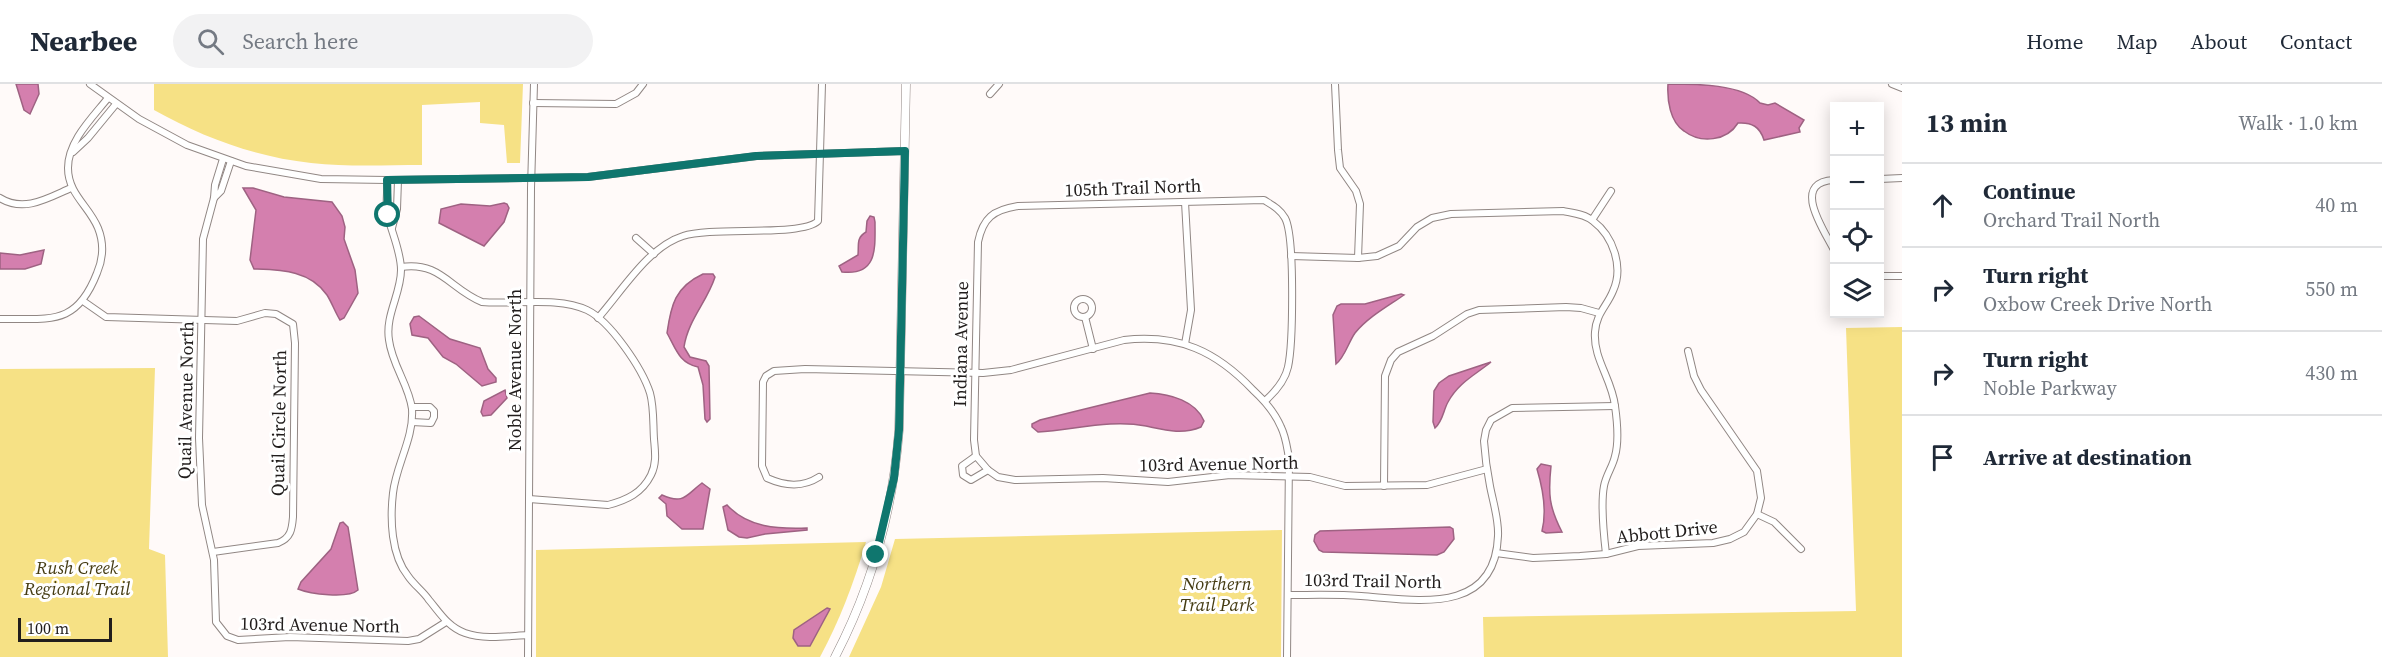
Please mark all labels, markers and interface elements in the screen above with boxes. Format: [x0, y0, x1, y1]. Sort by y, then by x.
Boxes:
search box [173, 14, 593, 68]
text: Nearbee [30, 22, 137, 60]
icon: search [194, 25, 227, 58]
text: Search here [242, 26, 358, 56]
text: Home [2026, 27, 2084, 56]
text: Map [2117, 27, 2158, 56]
text: About [2191, 27, 2247, 56]
text: Contact [2280, 27, 2352, 56]
map controls [1830, 102, 1884, 318]
button: + [1830, 102, 1884, 156]
text: 13 min [1926, 105, 2008, 141]
text: Walk · 1.0 km [2238, 109, 2358, 137]
button: − [1830, 156, 1884, 210]
street label: 105th Trail North [1064, 173, 1202, 202]
text: Continue [1983, 176, 2076, 206]
icon: ahead [1926, 189, 1959, 222]
text: 40 m [2315, 191, 2358, 219]
route start [374, 201, 400, 227]
text: Orchard Trail North [1983, 206, 2160, 234]
button: locate [1830, 210, 1884, 264]
text: Turn right [1983, 260, 2088, 290]
button: layers [1830, 264, 1884, 318]
icon: right [1926, 273, 1959, 306]
text: 550 m [2305, 275, 2358, 303]
street label: Indiana Avenue [947, 281, 974, 407]
street label: Noble Avenue North [502, 289, 527, 451]
text: Oxbow Creek Drive North [1983, 290, 2212, 318]
street label: Quail Avenue North [172, 321, 199, 479]
text: Turn right [1983, 344, 2088, 374]
street label: Quail Circle North [265, 349, 292, 496]
icon: right [1926, 357, 1959, 390]
text: 430 m [2305, 359, 2358, 387]
text: Noble Parkway [1983, 374, 2117, 402]
icon: arrive [1926, 441, 1959, 474]
text: Arrive at destination [1983, 442, 2192, 472]
street label: 103rd Avenue North [1139, 450, 1299, 477]
street label: Abbott Drive [1615, 514, 1719, 549]
route end [862, 541, 888, 567]
park label: Rush Creek Regional Trail [23, 555, 130, 601]
street label: 103rd Trail North [1304, 567, 1442, 594]
park label: Northern Trail Park [1180, 571, 1255, 617]
street label: 103rd Avenue North [240, 611, 400, 638]
scale bar [18, 615, 112, 642]
text: 100 m [27, 617, 69, 639]

